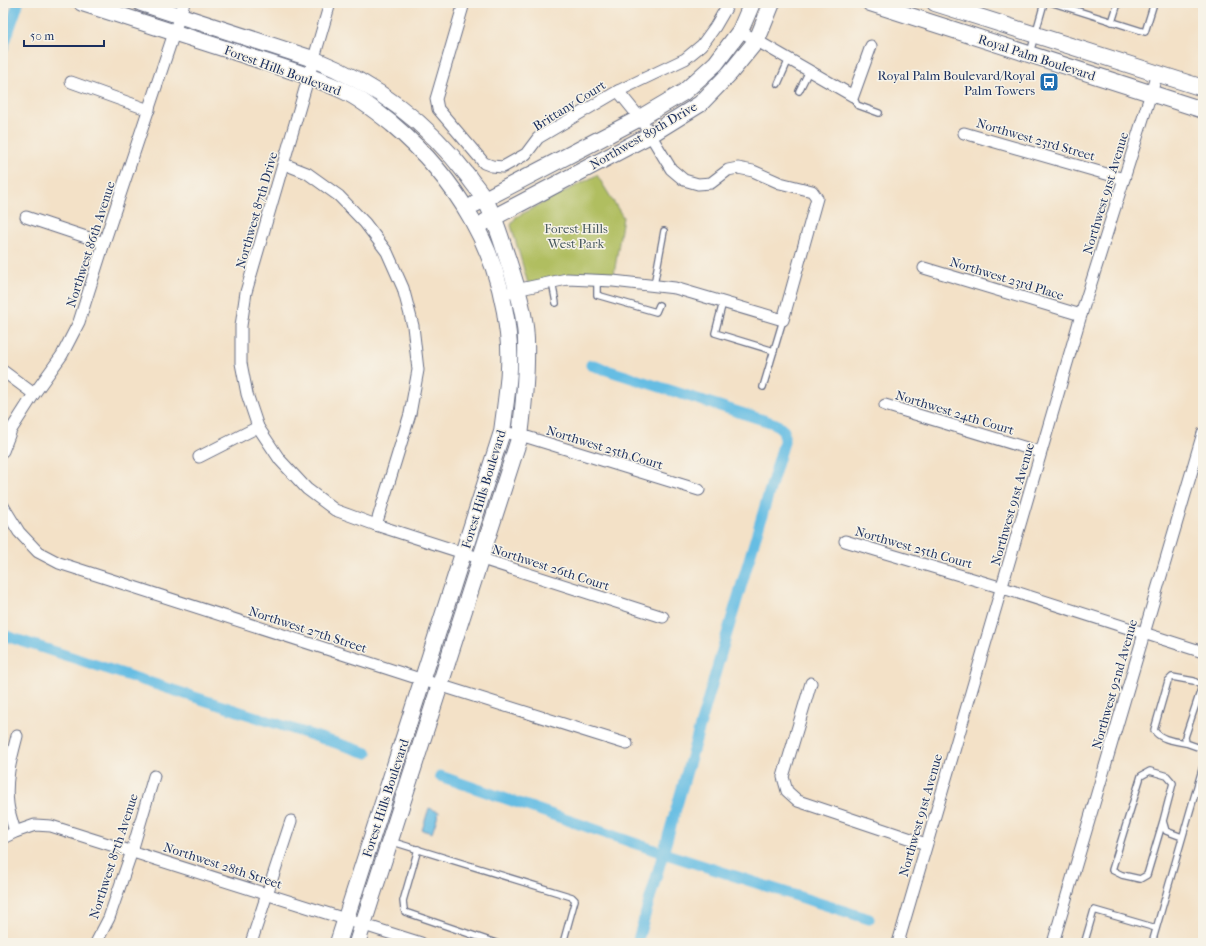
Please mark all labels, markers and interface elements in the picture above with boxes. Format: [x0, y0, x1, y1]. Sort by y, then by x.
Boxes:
scale bar [24, 22, 104, 48]
text: 50 m [30, 29, 54, 43]
street label: Royal Palm Boulevard [976, 31, 1098, 84]
street label: Forest Hills Boulevard [222, 42, 344, 99]
place label: Royal Palm Boulevard/Royal Palm Towers [878, 68, 1035, 98]
bus stop icon: Royal Palm Boulevard/Royal Palm Towers [1038, 71, 1060, 93]
street label: Brittany Court [530, 77, 609, 134]
street label: Northwest 89th Drive [587, 98, 700, 172]
street label: Northwest 23rd Street [975, 115, 1097, 164]
street label: Northwest 91st Avenue [1080, 130, 1131, 256]
street label: Northwest 87th Drive [233, 149, 280, 270]
street label: Northwest 86th Avenue [63, 179, 118, 309]
park label: Forest Hills West Park [544, 221, 608, 251]
street label: Northwest 23rd Place [948, 254, 1066, 303]
street label: Northwest 24th Court [894, 387, 1016, 438]
street label: Northwest 25th Court [545, 423, 665, 472]
street label: Forest Hills Boulevard [458, 427, 509, 550]
street label: Northwest 91st Avenue [988, 440, 1037, 567]
street label: Northwest 25th Court [853, 524, 975, 572]
street label: Northwest 26th Court [490, 541, 612, 594]
street label: Northwest 27th Street [247, 603, 369, 656]
street label: Northwest 92nd Avenue [1089, 617, 1140, 751]
street label: Forest Hills Boulevard [359, 736, 412, 859]
street label: Northwest 91st Avenue [896, 751, 945, 878]
street label: Northwest 87th Avenue [86, 791, 141, 921]
street label: Northwest 28th Street [162, 839, 284, 892]

